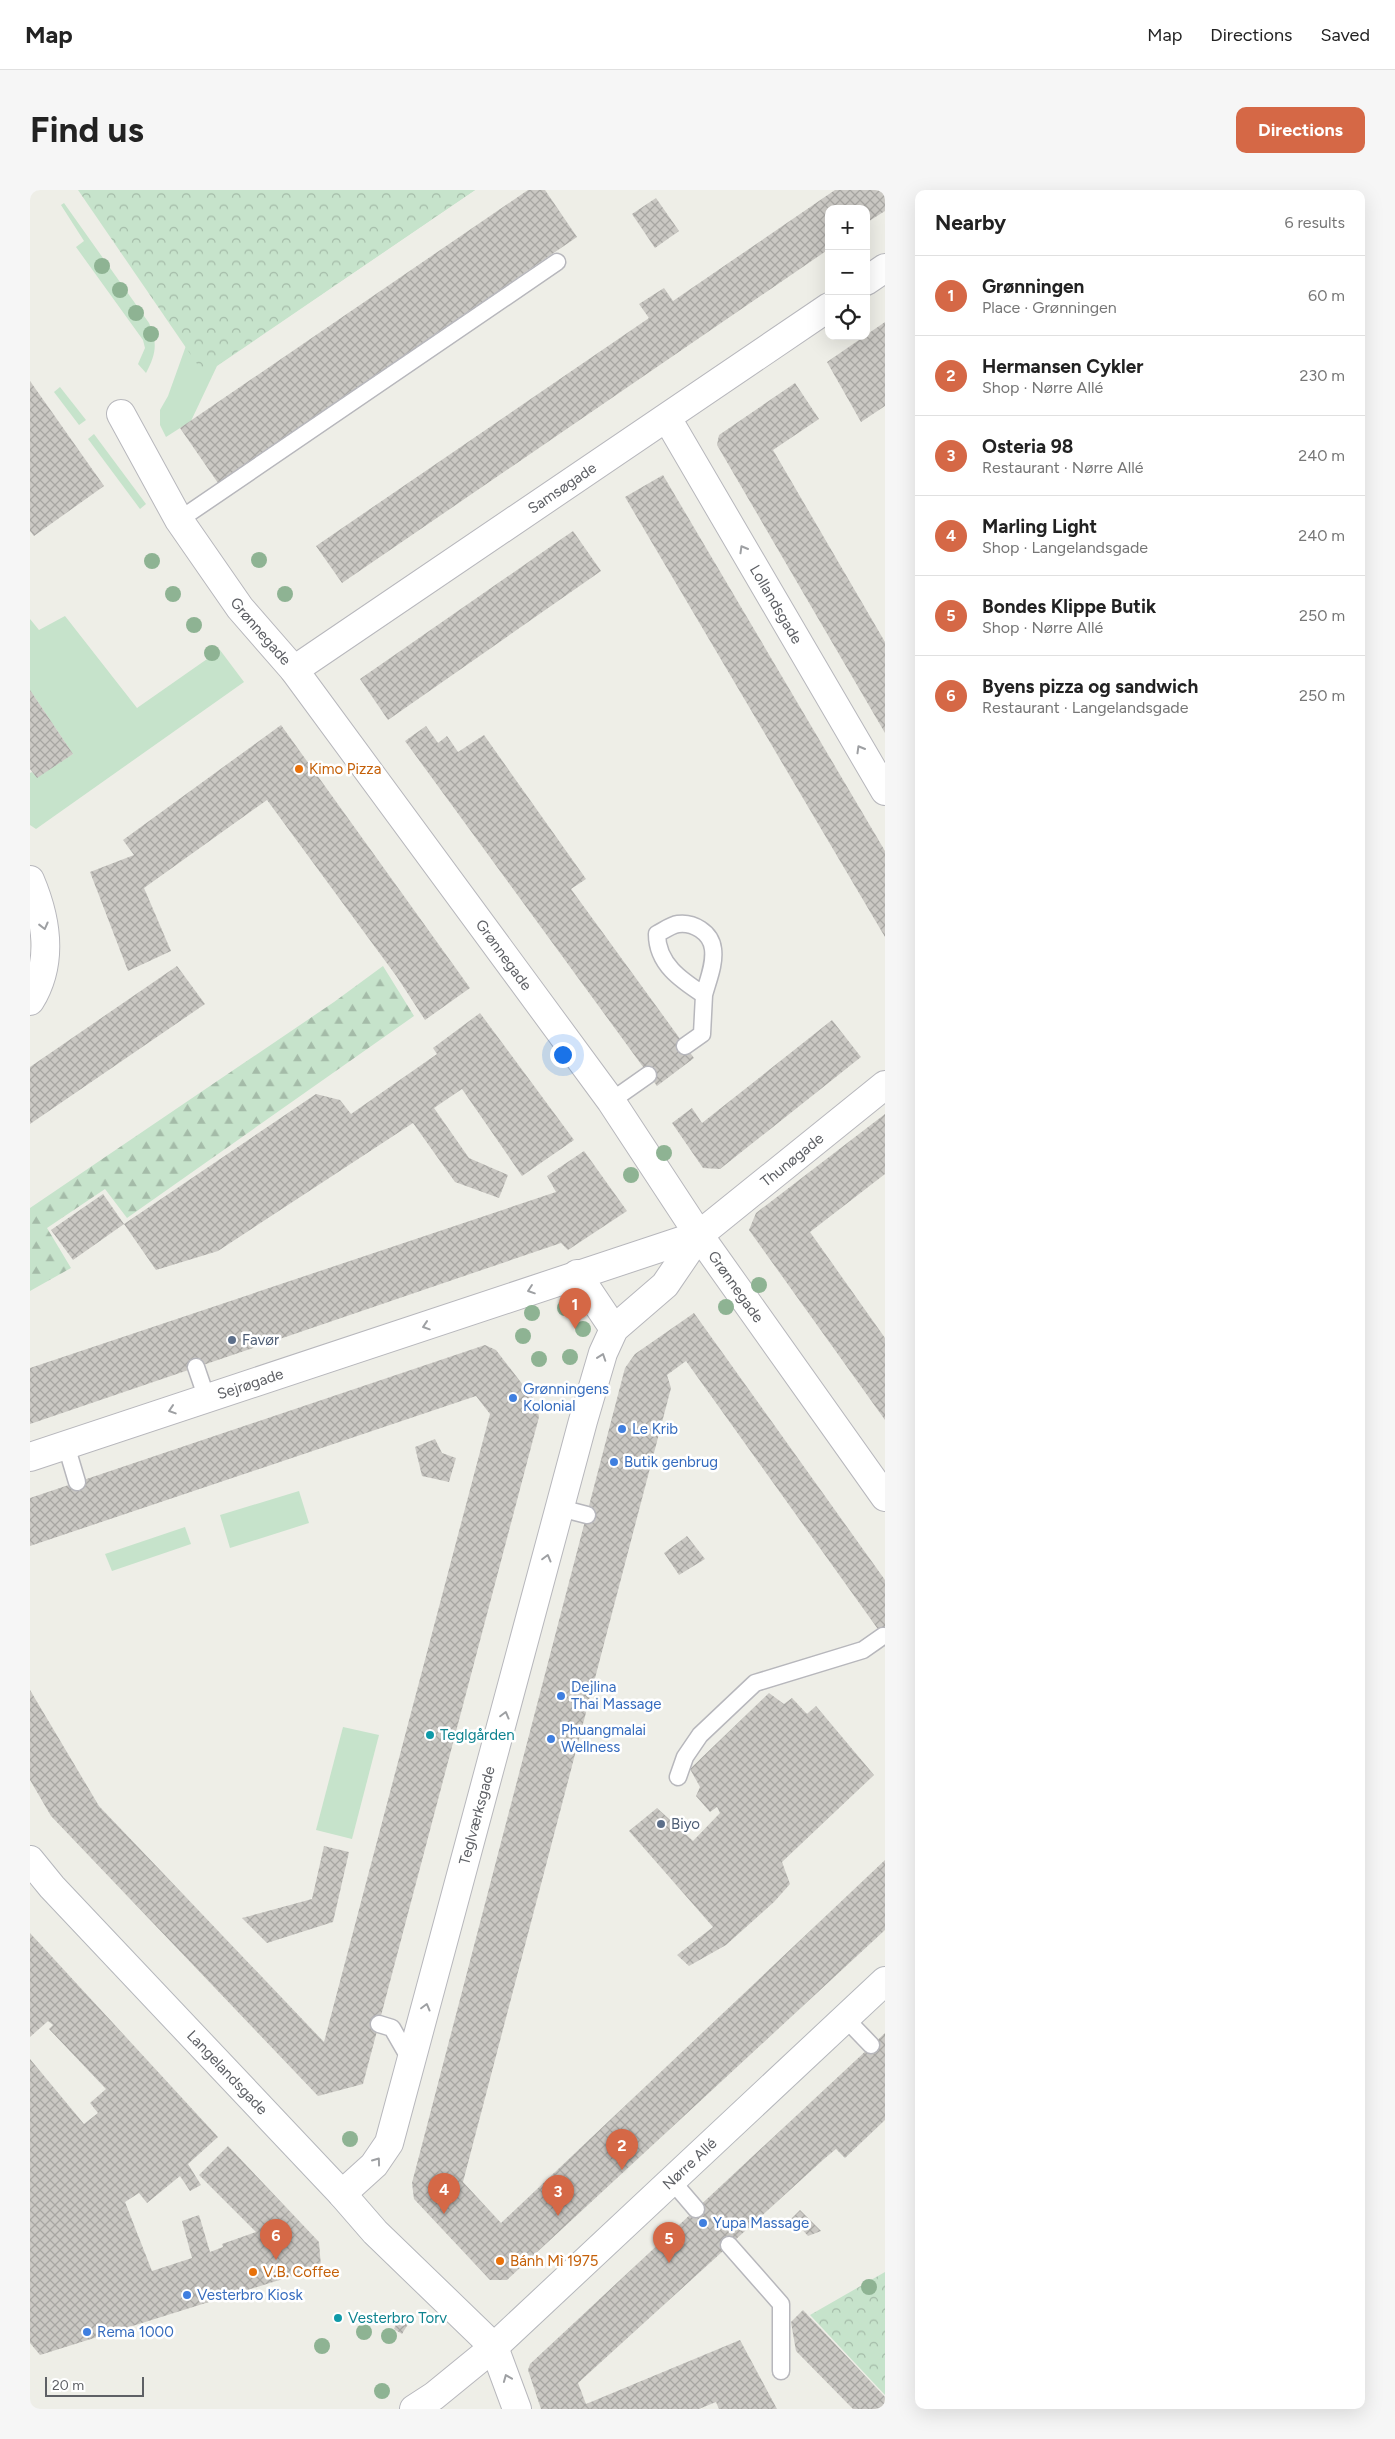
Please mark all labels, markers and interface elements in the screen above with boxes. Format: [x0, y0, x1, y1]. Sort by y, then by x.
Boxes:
text: Map [25, 20, 73, 49]
text: Map [1147, 24, 1182, 46]
text: Directions [1210, 24, 1292, 46]
text: Saved [1320, 24, 1370, 46]
button: Directions [1236, 107, 1365, 153]
text: Find us [30, 109, 144, 151]
map controls [825, 205, 870, 340]
button: + [825, 205, 870, 250]
text: Nearby [935, 210, 1006, 235]
text: 6 results [1284, 213, 1345, 232]
button: − [825, 250, 870, 295]
text: Grønningen [982, 275, 1084, 298]
text: 1 [948, 286, 954, 305]
text: 60 m [1308, 286, 1345, 305]
button: locate [825, 295, 870, 340]
text: Place · Grønningen [982, 298, 1117, 317]
text: Hermansen Cykler [982, 355, 1144, 378]
text: 2 [946, 366, 956, 385]
text: 230 m [1300, 366, 1345, 385]
text: Shop · Nørre Allé [982, 378, 1103, 397]
text: Osteria 98 [982, 435, 1073, 458]
text: 3 [947, 446, 955, 465]
text: 240 m [1298, 446, 1345, 465]
text: Restaurant · Nørre Allé [982, 458, 1144, 477]
street label: Samsøgade [524, 459, 600, 518]
text: Marling Light [982, 515, 1097, 538]
text: 4 [946, 526, 956, 545]
text: 240 m [1298, 526, 1345, 545]
text: Shop · Langelandsgade [982, 538, 1148, 557]
one-way arrow [740, 545, 750, 554]
street label: Lollandsgade [746, 562, 806, 647]
street label: Grønnegade [227, 594, 295, 669]
text: Bondes Klippe Butik [982, 595, 1156, 618]
text: 5 [946, 606, 956, 625]
text: 250 m [1299, 606, 1345, 625]
text: Shop · Nørre Allé [982, 618, 1103, 637]
text: Byens pizza og sandwich [982, 675, 1198, 698]
text: 6 [946, 686, 956, 705]
text: 250 m [1299, 686, 1345, 705]
text: Restaurant · Langelandsgade [982, 698, 1188, 717]
one-way arrow [857, 746, 867, 755]
place label: Kimo Pizza [309, 760, 381, 778]
marker: Kimo Pizza [293, 763, 305, 775]
street label: Grønnegade [472, 916, 536, 994]
one-way arrow [38, 922, 49, 931]
your location [550, 1042, 576, 1068]
street label: Thunøgade [757, 1129, 827, 1191]
street label: Grønnegade [704, 1248, 767, 1326]
one-way arrow [527, 1284, 535, 1294]
pin: 1 [559, 1288, 591, 1329]
one-way arrow [422, 1320, 430, 1330]
place label: Favør [242, 1331, 279, 1349]
marker: Favør [226, 1334, 238, 1346]
one-way arrow [596, 1353, 606, 1362]
street label: Sejrøgade [215, 1365, 286, 1403]
place label: Grønningens Kolonial [523, 1380, 609, 1415]
marker: Grønningens Kolonial [507, 1392, 519, 1404]
one-way arrow [168, 1404, 176, 1414]
place label: Le Krib [632, 1420, 678, 1438]
marker: Le Krib [616, 1423, 628, 1435]
place label: Butik genbrug [624, 1453, 718, 1471]
marker: Butik genbrug [608, 1456, 620, 1468]
one-way arrow [541, 1553, 552, 1562]
place label: Dejlina Thai Massage [571, 1678, 661, 1713]
marker: Dejlina Thai Massage [555, 1690, 567, 1702]
one-way arrow [499, 1710, 510, 1719]
place label: Phuangmalai Wellness [561, 1721, 646, 1756]
place label: Teglgården [440, 1726, 515, 1744]
marker: Teglgården [424, 1729, 436, 1741]
marker: Phuangmalai Wellness [545, 1733, 557, 1745]
street label: Teglværksgade [455, 1764, 499, 1867]
place label: Biyo [671, 1815, 700, 1833]
marker: Biyo [655, 1818, 667, 1830]
one-way arrow [420, 2003, 430, 2011]
street label: Langelandsgade [183, 2027, 271, 2118]
pin: 2 [606, 2129, 638, 2170]
street label: Nørre Allé [659, 2134, 720, 2193]
one-way arrow [371, 2157, 380, 2167]
pin: 4 [428, 2173, 460, 2214]
pin: 3 [542, 2175, 574, 2216]
place label: Yupa Massage [713, 2214, 809, 2232]
marker: Yupa Massage [697, 2217, 709, 2229]
pin: 6 [260, 2219, 292, 2260]
pin: 5 [653, 2222, 685, 2263]
place label: Bánh Mì 1975 [510, 2252, 599, 2270]
marker: Bánh Mì 1975 [494, 2255, 506, 2267]
place label: V.B. Coffee [263, 2263, 339, 2281]
marker: V.B. Coffee [247, 2266, 259, 2278]
place label: Vesterbro Kiosk [197, 2286, 303, 2304]
marker: Vesterbro Kiosk [181, 2289, 193, 2301]
place label: Vesterbro Torv [348, 2309, 447, 2327]
marker: Vesterbro Torv [332, 2312, 344, 2324]
place label: Rema 1000 [97, 2323, 174, 2341]
marker: Rema 1000 [81, 2326, 93, 2338]
scale bar [45, 2374, 144, 2397]
one-way arrow [502, 2374, 513, 2383]
text: 20 m [52, 2377, 84, 2394]

